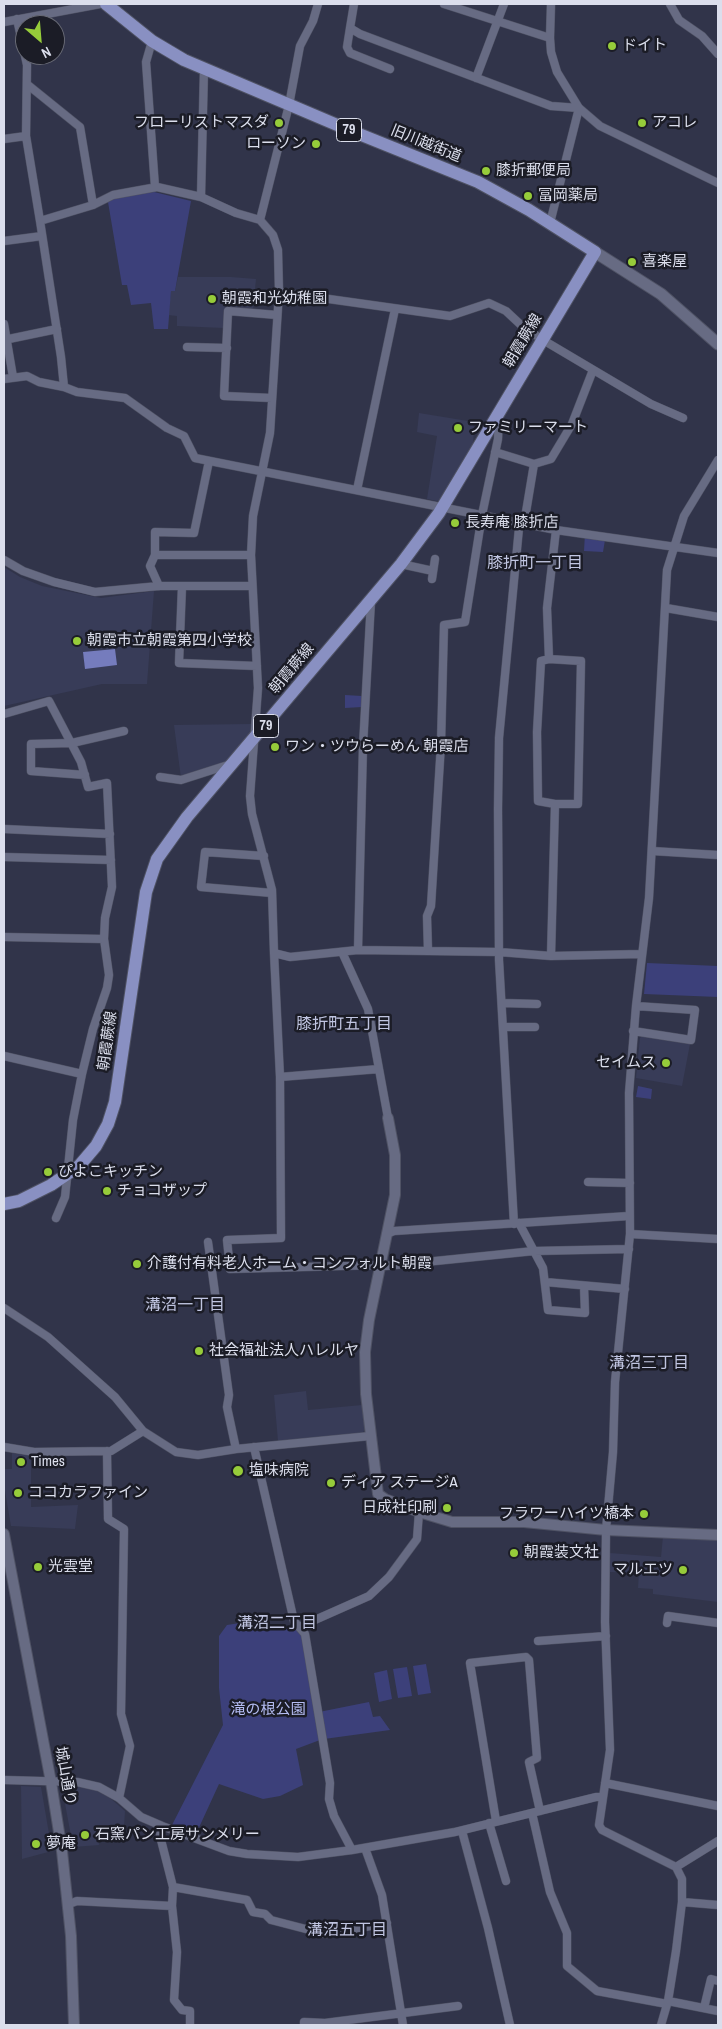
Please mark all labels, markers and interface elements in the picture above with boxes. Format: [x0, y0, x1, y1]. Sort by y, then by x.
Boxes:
north arrow [15, 15, 65, 65]
place label: ドイト [622, 37, 667, 55]
marker: ドイト [606, 40, 618, 52]
text: N [39, 43, 54, 62]
place label: フローリストマスダ [134, 114, 269, 132]
place label: アコレ [652, 114, 697, 132]
marker: フローリストマスダ [273, 117, 285, 129]
marker: アコレ [636, 117, 648, 129]
road number: 79 [336, 118, 362, 142]
street label: 旧川越街道 [388, 122, 464, 166]
place label: ローソン [246, 135, 306, 153]
marker: ローソン [310, 138, 322, 150]
place label: 膝折郵便局 [496, 162, 571, 180]
marker: 膝折郵便局 [480, 165, 492, 177]
place label: 冨岡薬局 [538, 187, 598, 205]
marker: 冨岡薬局 [522, 190, 534, 202]
place label: 喜楽屋 [642, 253, 687, 271]
marker: 喜楽屋 [626, 256, 638, 268]
place label: 朝霞和光幼稚園 [222, 290, 327, 308]
marker: 朝霞和光幼稚園 [206, 293, 218, 305]
street label: 朝霞蕨線 [500, 311, 546, 371]
place label: ファミリーマート [468, 419, 588, 437]
marker: ファミリーマート [452, 422, 464, 434]
place label: 長寿庵 膝折店 [465, 514, 558, 532]
marker: 長寿庵 膝折店 [449, 517, 461, 529]
district label: 膝折町一丁目 [487, 554, 583, 574]
place label: 朝霞市立朝霞第四小学校 [87, 632, 252, 650]
marker: 朝霞市立朝霞第四小学校 [71, 635, 83, 647]
street label: 朝霞蕨線 [266, 640, 318, 698]
road number: 79 [254, 714, 278, 738]
place label: ワン・ツウらーめん 朝霞店 [285, 738, 468, 756]
marker: ワン・ツウらーめん 朝霞店 [269, 741, 281, 753]
street label: 朝霞蕨線 [95, 1010, 121, 1072]
district label: 膝折町五丁目 [296, 1015, 392, 1035]
place label: セイムス [596, 1054, 656, 1072]
marker: セイムス [660, 1057, 672, 1069]
place label: ぴよこキッチン [58, 1163, 163, 1181]
marker: ぴよこキッチン [42, 1166, 54, 1178]
place label: チョコザップ [117, 1182, 207, 1200]
marker: チョコザップ [101, 1185, 113, 1197]
place label: 介護付有料老人ホーム・コンフォルト朝霞 [147, 1255, 432, 1273]
marker: 介護付有料老人ホーム・コンフォルト朝霞 [131, 1258, 143, 1270]
district label: 溝沼一丁目 [145, 1296, 225, 1316]
place label: 社会福祉法人ハレルヤ [209, 1342, 359, 1360]
marker: 社会福祉法人ハレルヤ [193, 1345, 205, 1357]
district label: 溝沼三丁目 [609, 1354, 689, 1374]
place label: Times [31, 1453, 65, 1471]
marker: Times [15, 1456, 27, 1468]
place label: 塩味病院 [249, 1462, 309, 1480]
marker: 塩味病院 [231, 1464, 245, 1478]
place label: ディア ステージA [341, 1474, 458, 1492]
marker: ディア ステージA [325, 1477, 337, 1489]
place label: ココカラファイン [28, 1484, 148, 1502]
marker: ココカラファイン [12, 1487, 24, 1499]
place label: 日成社印刷 [362, 1499, 437, 1517]
marker: 日成社印刷 [441, 1502, 453, 1514]
place label: フラワーハイツ橋本 [499, 1505, 634, 1523]
marker: フラワーハイツ橋本 [638, 1508, 650, 1520]
place label: 朝霞装文社 [524, 1544, 599, 1562]
marker: 朝霞装文社 [508, 1547, 520, 1559]
place label: 光雲堂 [48, 1558, 93, 1576]
marker: 光雲堂 [32, 1561, 44, 1573]
place label: マルエツ [613, 1561, 673, 1579]
marker: マルエツ [677, 1564, 689, 1576]
district label: 溝沼二丁目 [237, 1614, 317, 1634]
park label: 滝の根公園 [231, 1701, 305, 1719]
street label: 城山通り [51, 1745, 79, 1807]
place label: 石窯パン工房サンメリー [95, 1826, 260, 1844]
marker: 石窯パン工房サンメリー [79, 1829, 91, 1841]
place label: 夢庵 [46, 1835, 76, 1853]
marker: 夢庵 [30, 1838, 42, 1850]
district label: 溝沼五丁目 [307, 1921, 387, 1941]

